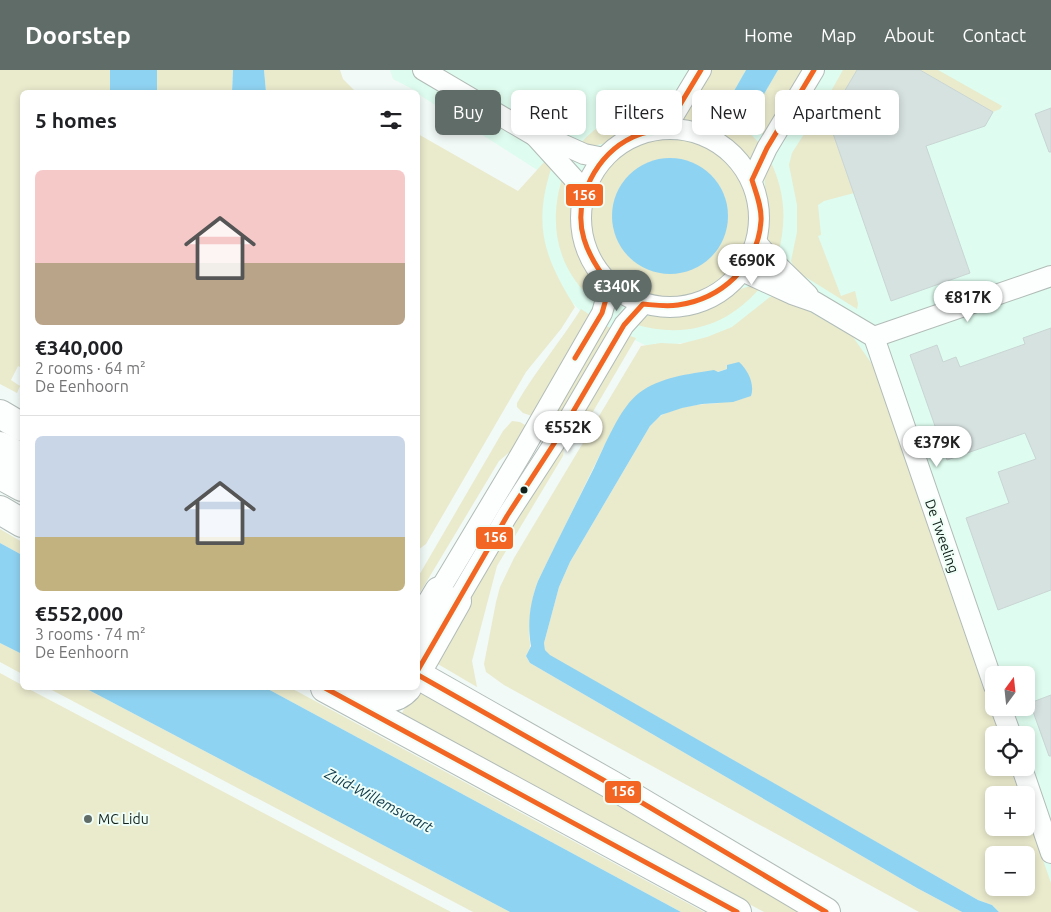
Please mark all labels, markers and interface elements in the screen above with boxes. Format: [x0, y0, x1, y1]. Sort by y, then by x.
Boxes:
text: Doorstep [25, 22, 131, 49]
text: Home [744, 25, 793, 45]
text: Map [821, 25, 856, 45]
text: About [884, 25, 934, 45]
text: Contact [962, 25, 1026, 45]
chip: Buy [435, 90, 501, 135]
chip: Rent [511, 90, 586, 135]
chip: Filters [596, 90, 682, 135]
chip: New [692, 90, 765, 135]
chip: Apartment [775, 90, 899, 135]
icon: filters [377, 106, 405, 134]
text: 5 homes [35, 108, 117, 132]
line badge: 156 [565, 183, 604, 207]
text: 156 [572, 187, 596, 203]
icon: home [175, 203, 265, 293]
pin: €690K [717, 244, 787, 286]
text: €690K [729, 251, 775, 269]
pin: €340K [582, 270, 652, 312]
text: €340K [594, 277, 640, 295]
pin: €817K [933, 280, 1003, 323]
text: €817K [945, 288, 991, 306]
text: €340,000 [35, 335, 123, 359]
text: 2 rooms · 64 m² [35, 359, 146, 377]
text: De Eenhoorn [35, 377, 129, 395]
pin: €552K [533, 410, 603, 453]
text: €552K [545, 418, 591, 436]
pin: €379K [902, 426, 972, 468]
text: €379K [914, 433, 960, 451]
icon: home [175, 468, 265, 558]
unlabelled marker [519, 485, 529, 495]
street label: De Tweeling [922, 497, 962, 575]
line badge: 156 [475, 526, 514, 550]
text: 156 [483, 529, 507, 545]
text: €552,000 [35, 601, 123, 625]
text: 3 rooms · 74 m² [35, 625, 146, 643]
text: De Eenhoorn [35, 643, 129, 661]
north arrow [985, 666, 1035, 716]
map controls [985, 666, 1035, 896]
button: locate [985, 726, 1035, 776]
water label: Zuid-Willemsvaart [321, 764, 436, 836]
line badge: 156 [604, 780, 642, 804]
text: 156 [611, 783, 635, 799]
button: + [985, 786, 1035, 836]
place label: MC Lidu [98, 811, 149, 827]
marker: MC Lidu [82, 813, 94, 825]
button: − [985, 846, 1035, 896]

